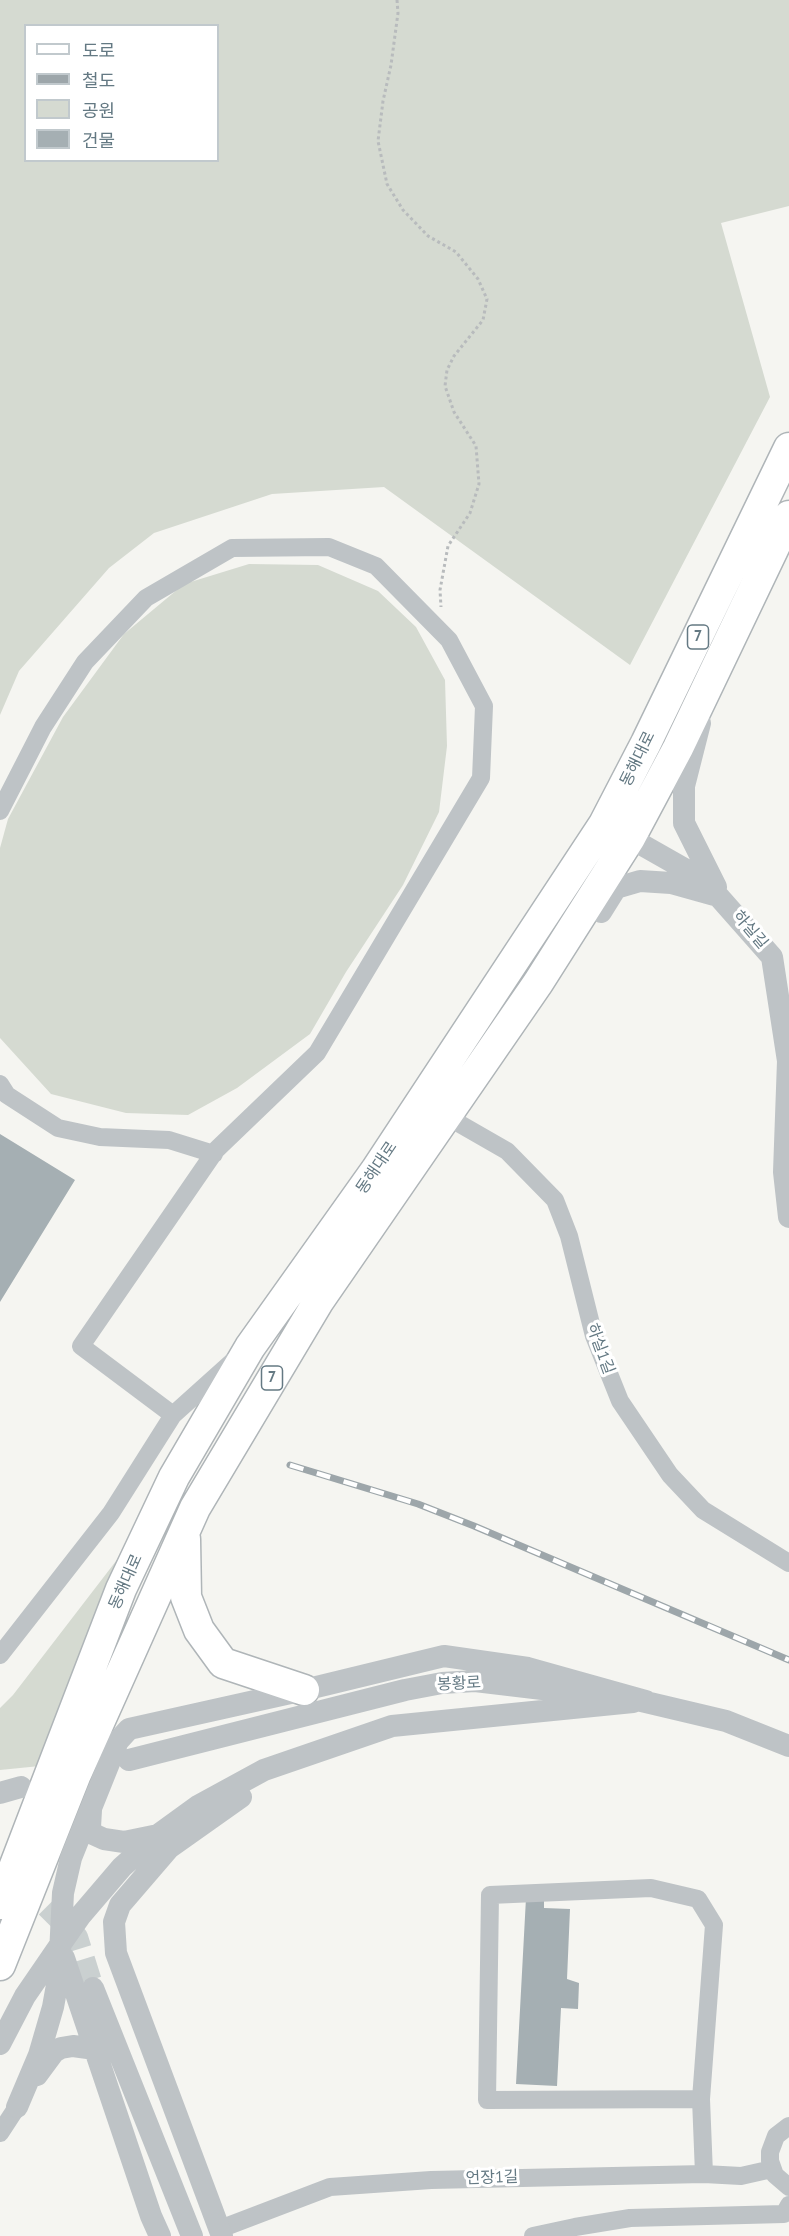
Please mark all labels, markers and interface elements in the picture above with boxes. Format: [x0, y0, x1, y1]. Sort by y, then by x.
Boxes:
legend [24, 24, 219, 162]
text: 도로 [82, 39, 115, 62]
text: 철도 [82, 69, 115, 92]
text: 공원 [82, 99, 115, 122]
text: 건물 [82, 129, 115, 152]
road number: 7 [688, 625, 708, 649]
street label: 동해대로 [616, 728, 660, 790]
street label: 하실길 [728, 907, 772, 953]
street label: 동해대로 [353, 1138, 401, 1198]
street label: 하실1길 [582, 1321, 618, 1377]
road number: 7 [262, 1366, 282, 1390]
street label: 동해대로 [105, 1551, 147, 1613]
street label: 봉황로 [436, 1673, 482, 1695]
street label: 언장1길 [465, 2167, 519, 2189]

